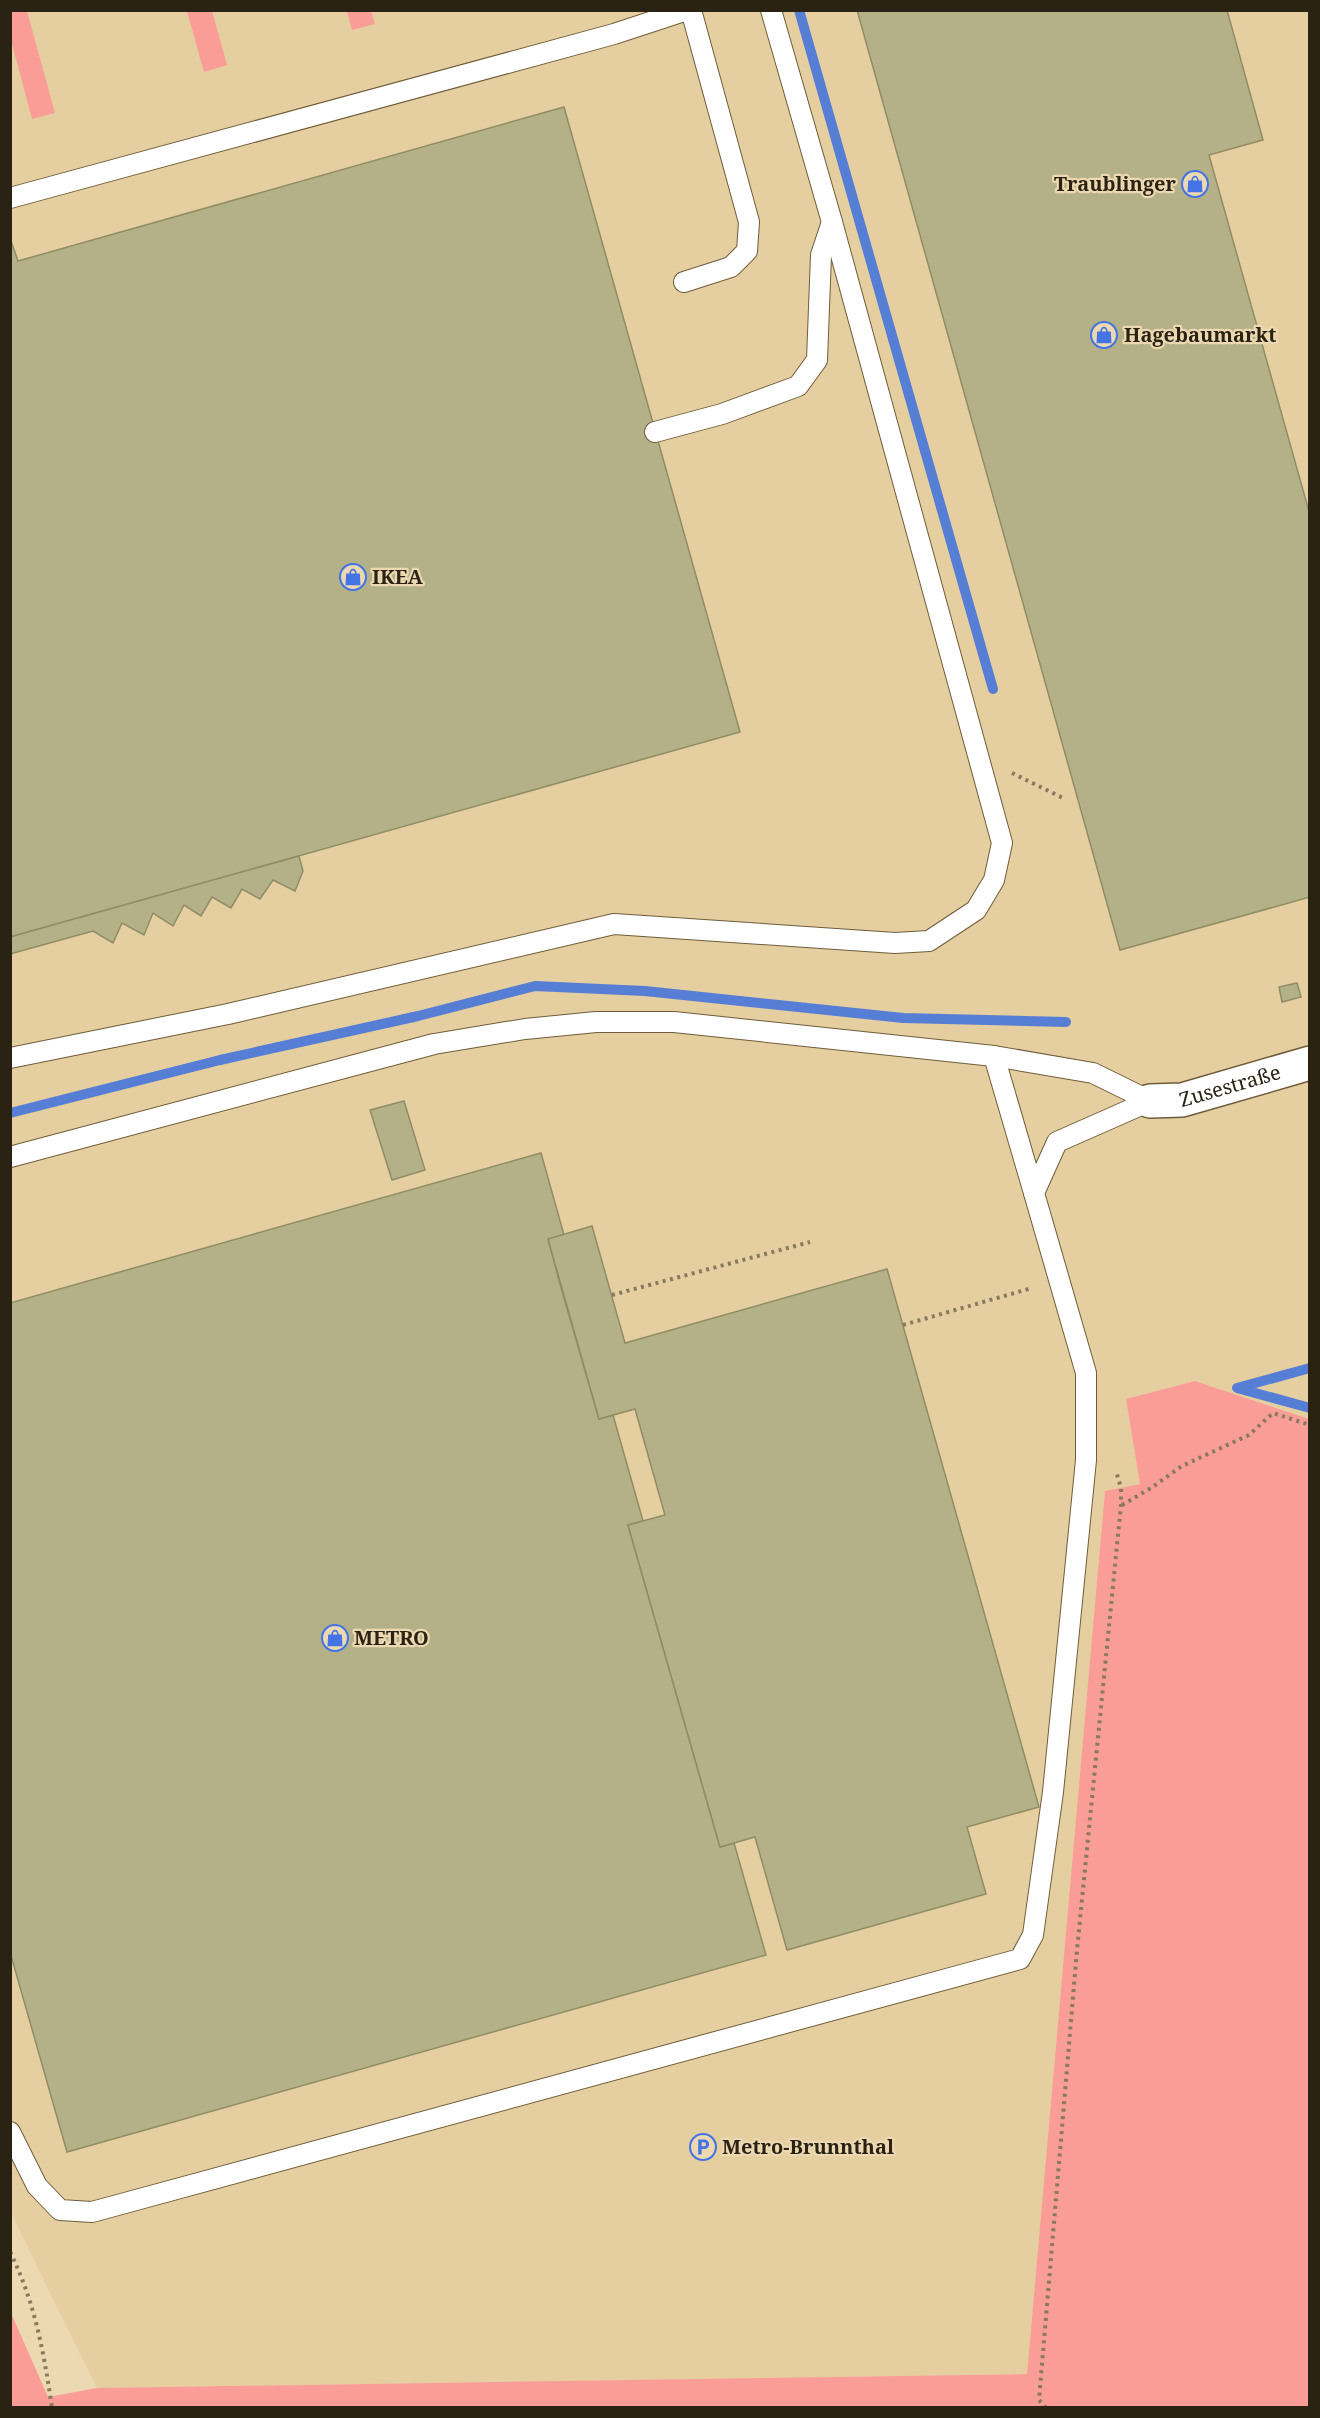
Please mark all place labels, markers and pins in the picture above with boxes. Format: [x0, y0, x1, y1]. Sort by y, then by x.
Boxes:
shop icon: Traublinger [1180, 169, 1210, 199]
place label: Traublinger [1054, 170, 1177, 197]
shop icon: Hagebaumarkt [1089, 320, 1119, 350]
place label: Hagebaumarkt [1124, 321, 1276, 348]
shop icon: IKEA [338, 562, 368, 592]
place label: IKEA [372, 563, 424, 590]
shop icon: METRO [320, 1623, 350, 1653]
place label: METRO [354, 1624, 429, 1651]
parking icon: Metro-Brunnthal [688, 2132, 718, 2162]
place label: Metro-Brunnthal [722, 2133, 894, 2160]

